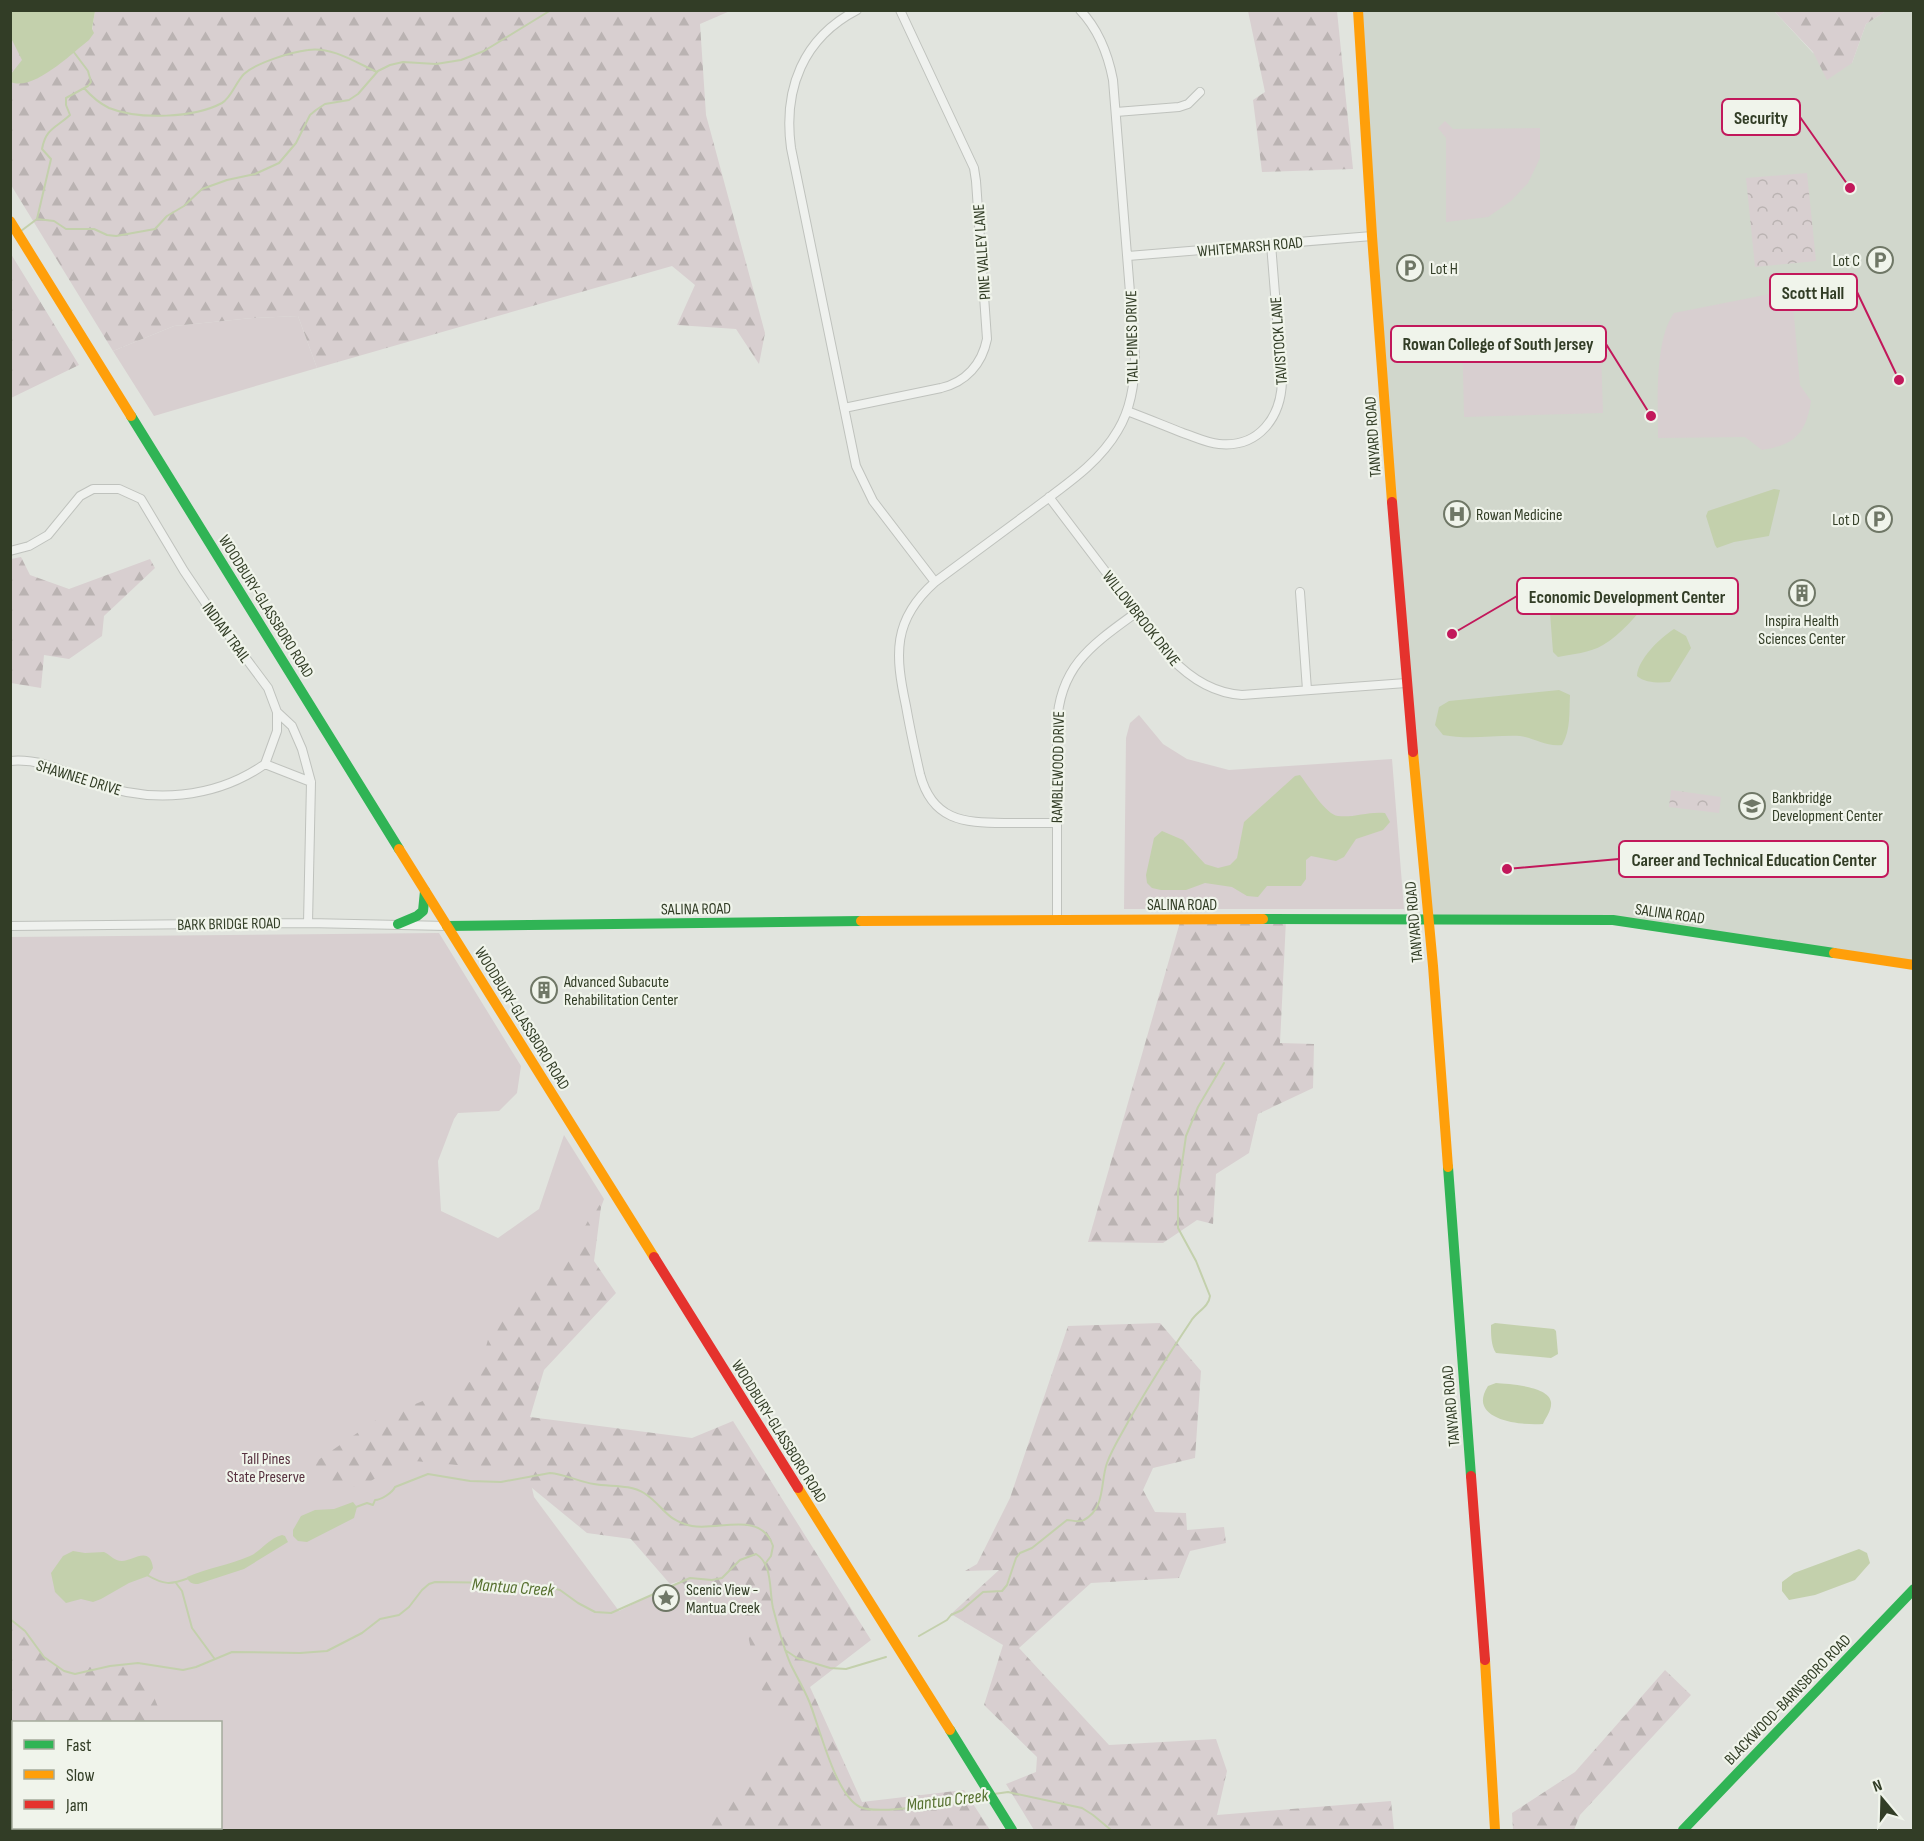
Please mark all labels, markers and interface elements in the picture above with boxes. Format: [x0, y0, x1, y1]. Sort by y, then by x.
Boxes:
callout: Security [1722, 99, 1800, 135]
text: Security [1734, 108, 1789, 129]
street label: PINE VALLEY LANE [970, 203, 995, 301]
street label: WHITEMARSH ROAD [1197, 233, 1304, 262]
parking icon: Lot C [1865, 245, 1895, 275]
place label: Lot C [1832, 252, 1860, 271]
parking icon: Lot H [1395, 253, 1425, 283]
place label: Lot H [1430, 260, 1458, 279]
callout: Scott Hall [1770, 274, 1857, 310]
text: Scott Hall [1782, 283, 1844, 304]
street label: TALL PINES DRIVE [1122, 290, 1143, 384]
street label: TAVISTOCK LANE [1267, 296, 1292, 386]
callout: Rowan College of South Jersey [1391, 326, 1606, 362]
text: Rowan College of South Jersey [1402, 334, 1594, 355]
street label: TANYARD ROAD [1361, 396, 1386, 478]
hospital icon: Rowan Medicine [1442, 499, 1472, 529]
parking icon: Lot D [1864, 504, 1894, 534]
place label: Rowan Medicine [1476, 506, 1562, 525]
place label: Lot D [1832, 511, 1860, 530]
street label: WOODBURY-GLASSBORO ROAD [214, 532, 317, 682]
street label: WILLOWBROOK DRIVE [1098, 567, 1184, 670]
callout: Economic Development Center [1517, 578, 1738, 614]
building icon: Inspira Health Sciences Center [1787, 578, 1817, 608]
text: Economic Development Center [1529, 587, 1726, 608]
street label: INDIAN TRAIL [198, 599, 254, 667]
place label: Inspira Health Sciences Center [1758, 612, 1846, 649]
street label: RAMBLEWOOD DRIVE [1048, 711, 1069, 823]
street label: SHAWNEE DRIVE [34, 756, 123, 800]
place label: Bankbridge Development Center [1772, 789, 1883, 826]
school or university icon: Bankbridge Development Center [1737, 791, 1767, 821]
callout: Career and Technical Education Center [1619, 841, 1888, 877]
text: Career and Technical Education Center [1631, 850, 1877, 871]
street label: TANYARD ROAD [1401, 880, 1428, 963]
street label: SALINA ROAD [1147, 896, 1217, 915]
street label: SALINA ROAD [661, 899, 731, 920]
street label: SALINA ROAD [1634, 900, 1706, 929]
street label: BARK BRIDGE ROAD [177, 914, 281, 935]
street label: WOODBURY-GLASSBORO ROAD [470, 944, 573, 1094]
place label: Advanced Subacute Rehabilitation Center [563, 973, 679, 1010]
building icon: Advanced Subacute Rehabilitation Center [529, 975, 559, 1005]
street label: WOODBURY-GLASSBORO ROAD [727, 1357, 830, 1507]
street label: TANYARD ROAD [1438, 1364, 1465, 1447]
park label: Tall Pines State Preserve [227, 1450, 305, 1487]
water label: Mantua Creek [471, 1574, 556, 1601]
place label: Scenic View - Mantua Creek [686, 1581, 760, 1618]
place icon: Scenic View - Mantua Creek [651, 1583, 681, 1613]
street label: BLACKWOOD-BARNSBORO ROAD [1721, 1631, 1855, 1769]
legend [12, 1721, 222, 1829]
text: Fast [66, 1735, 92, 1756]
text: Slow [66, 1765, 95, 1786]
north arrow [1852, 1769, 1912, 1829]
text: N [1870, 1776, 1885, 1797]
water label: Mantua Creek [905, 1785, 990, 1816]
text: Jam [65, 1795, 88, 1816]

